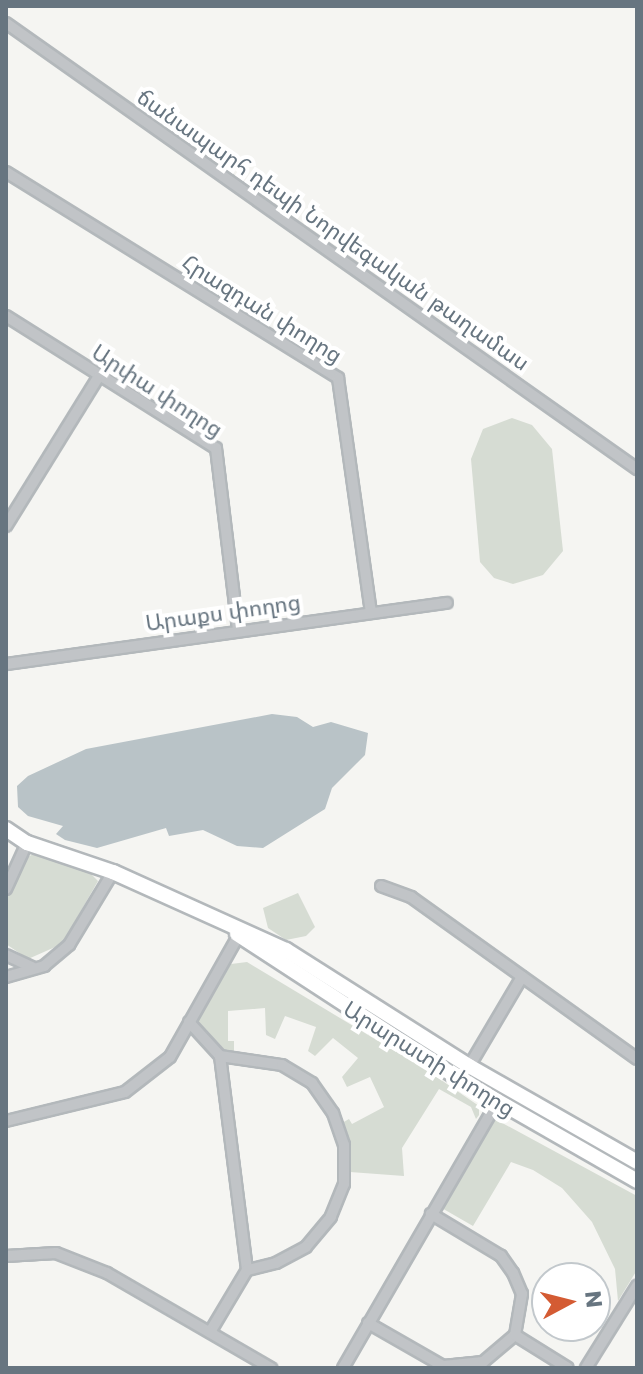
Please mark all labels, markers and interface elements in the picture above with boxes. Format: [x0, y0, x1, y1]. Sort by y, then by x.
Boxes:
street label: ճանապարհ դեպի Նորվեգական թաղամաս [132, 84, 534, 376]
street label: Հրազդան փողոց [177, 249, 347, 369]
street label: Արփա փողոց [87, 339, 227, 443]
street label: Արաքս փողոց [144, 589, 302, 637]
street label: Արարատի փողոց [338, 996, 520, 1122]
north arrow [531, 1262, 611, 1342]
text: N [577, 1289, 610, 1309]

